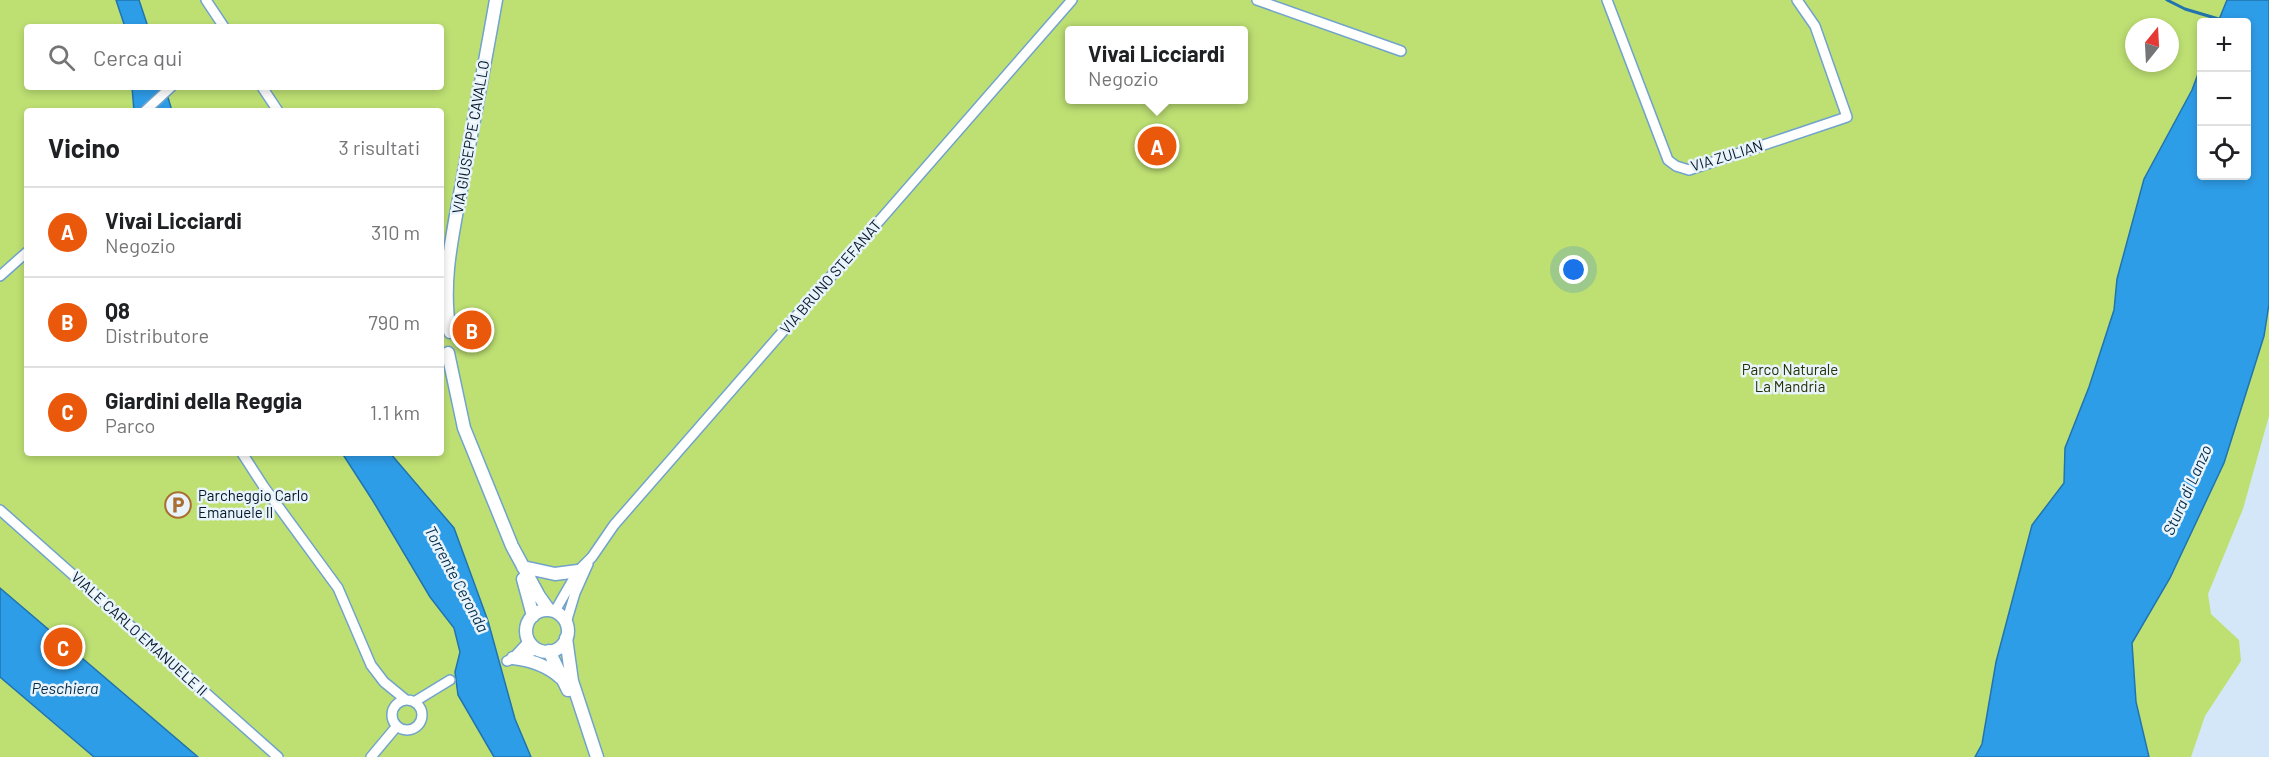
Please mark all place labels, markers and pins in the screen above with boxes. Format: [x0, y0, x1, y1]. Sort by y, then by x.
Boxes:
pin: A [1138, 124, 1176, 168]
pin: B [452, 308, 492, 352]
place label: Parcheggio Carlo Emanuele II [198, 486, 308, 521]
parking icon: Parcheggio Carlo Emanuele II [163, 490, 193, 520]
pin: C [44, 624, 82, 670]

